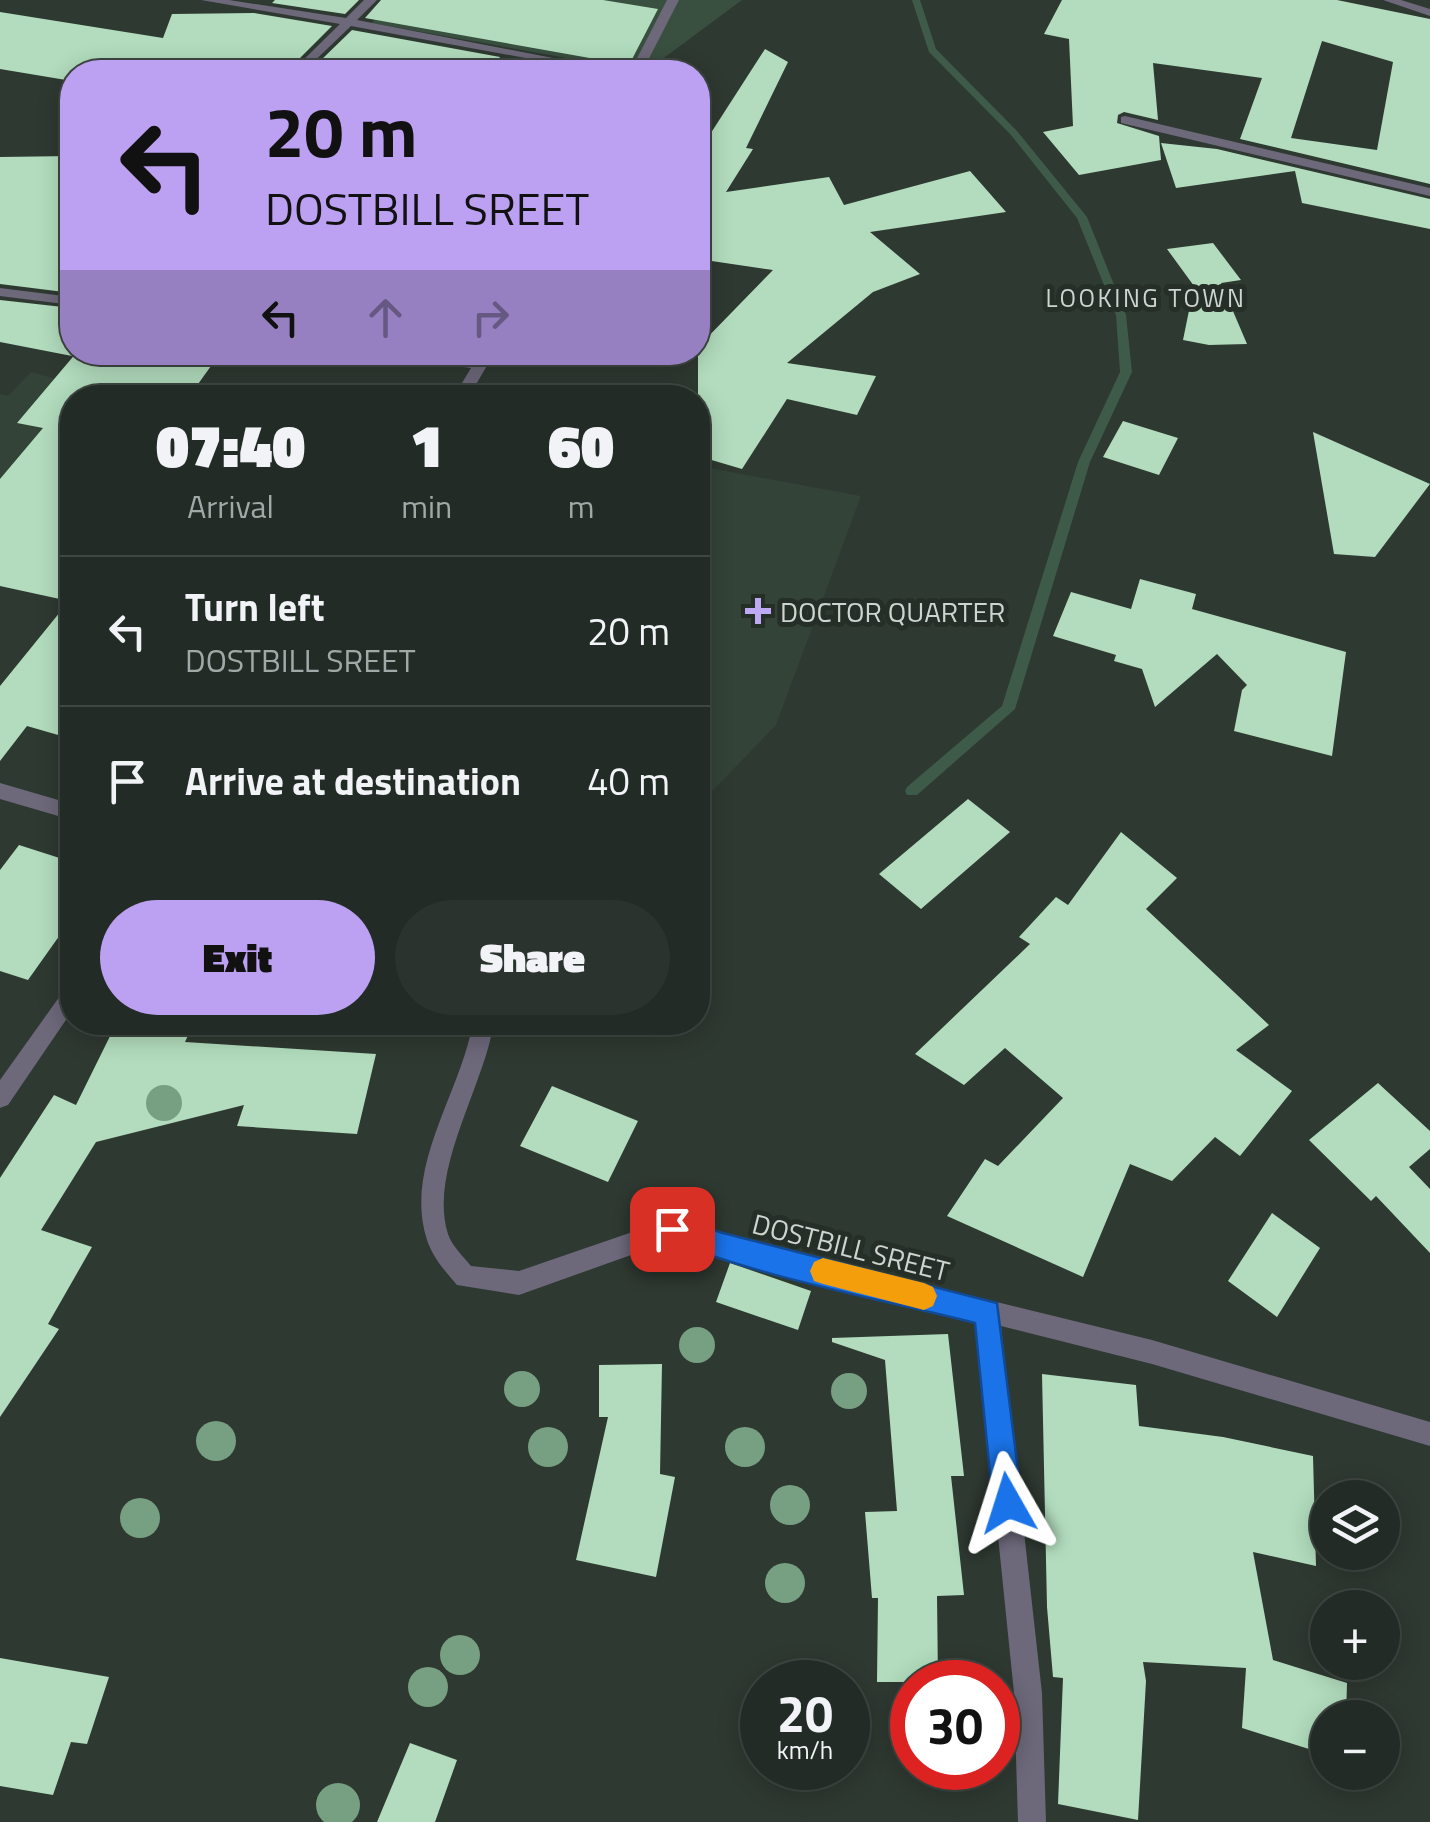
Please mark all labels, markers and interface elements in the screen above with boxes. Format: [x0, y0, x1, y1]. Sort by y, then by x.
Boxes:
text: 20 m [265, 78, 418, 184]
icon: left [100, 100, 230, 230]
text: DOSTBILL SREET [265, 174, 589, 242]
district label: LOOKING TOWN [1046, 279, 1246, 317]
icon: left [253, 290, 308, 345]
icon: ahead [358, 290, 413, 345]
icon: right [463, 290, 518, 345]
text: 07:40 [156, 399, 305, 490]
text: 1 [410, 399, 443, 490]
text: 60 [548, 399, 614, 490]
text: Arrival [187, 482, 274, 530]
text: min [401, 482, 452, 530]
text: m [568, 482, 594, 530]
text: Turn left [185, 578, 325, 636]
place label: DOCTOR QUARTER [780, 590, 1005, 633]
marker: DOCTOR QUARTER [745, 598, 771, 624]
text: 20 m [587, 602, 670, 660]
icon: left [100, 604, 155, 659]
text: DOSTBILL SREET [185, 636, 416, 684]
text: Arrive at destination [185, 752, 521, 810]
text: 40 m [587, 752, 670, 810]
icon: arrive [100, 754, 155, 809]
button: Exit [100, 900, 375, 1015]
button: Share [395, 900, 670, 1015]
pin [630, 1187, 715, 1272]
icon: arrive [645, 1202, 700, 1257]
street label: DOSTBILL SREET [748, 1202, 954, 1292]
position arrow [956, 1451, 1060, 1555]
map controls [1310, 1480, 1400, 1790]
button: layers [1310, 1480, 1400, 1570]
button: + [1310, 1590, 1400, 1680]
speed limit sign: 30 [890, 1660, 1020, 1790]
text: 20 [777, 1675, 833, 1751]
button: − [1310, 1700, 1400, 1790]
text: km/h [777, 1731, 833, 1769]

